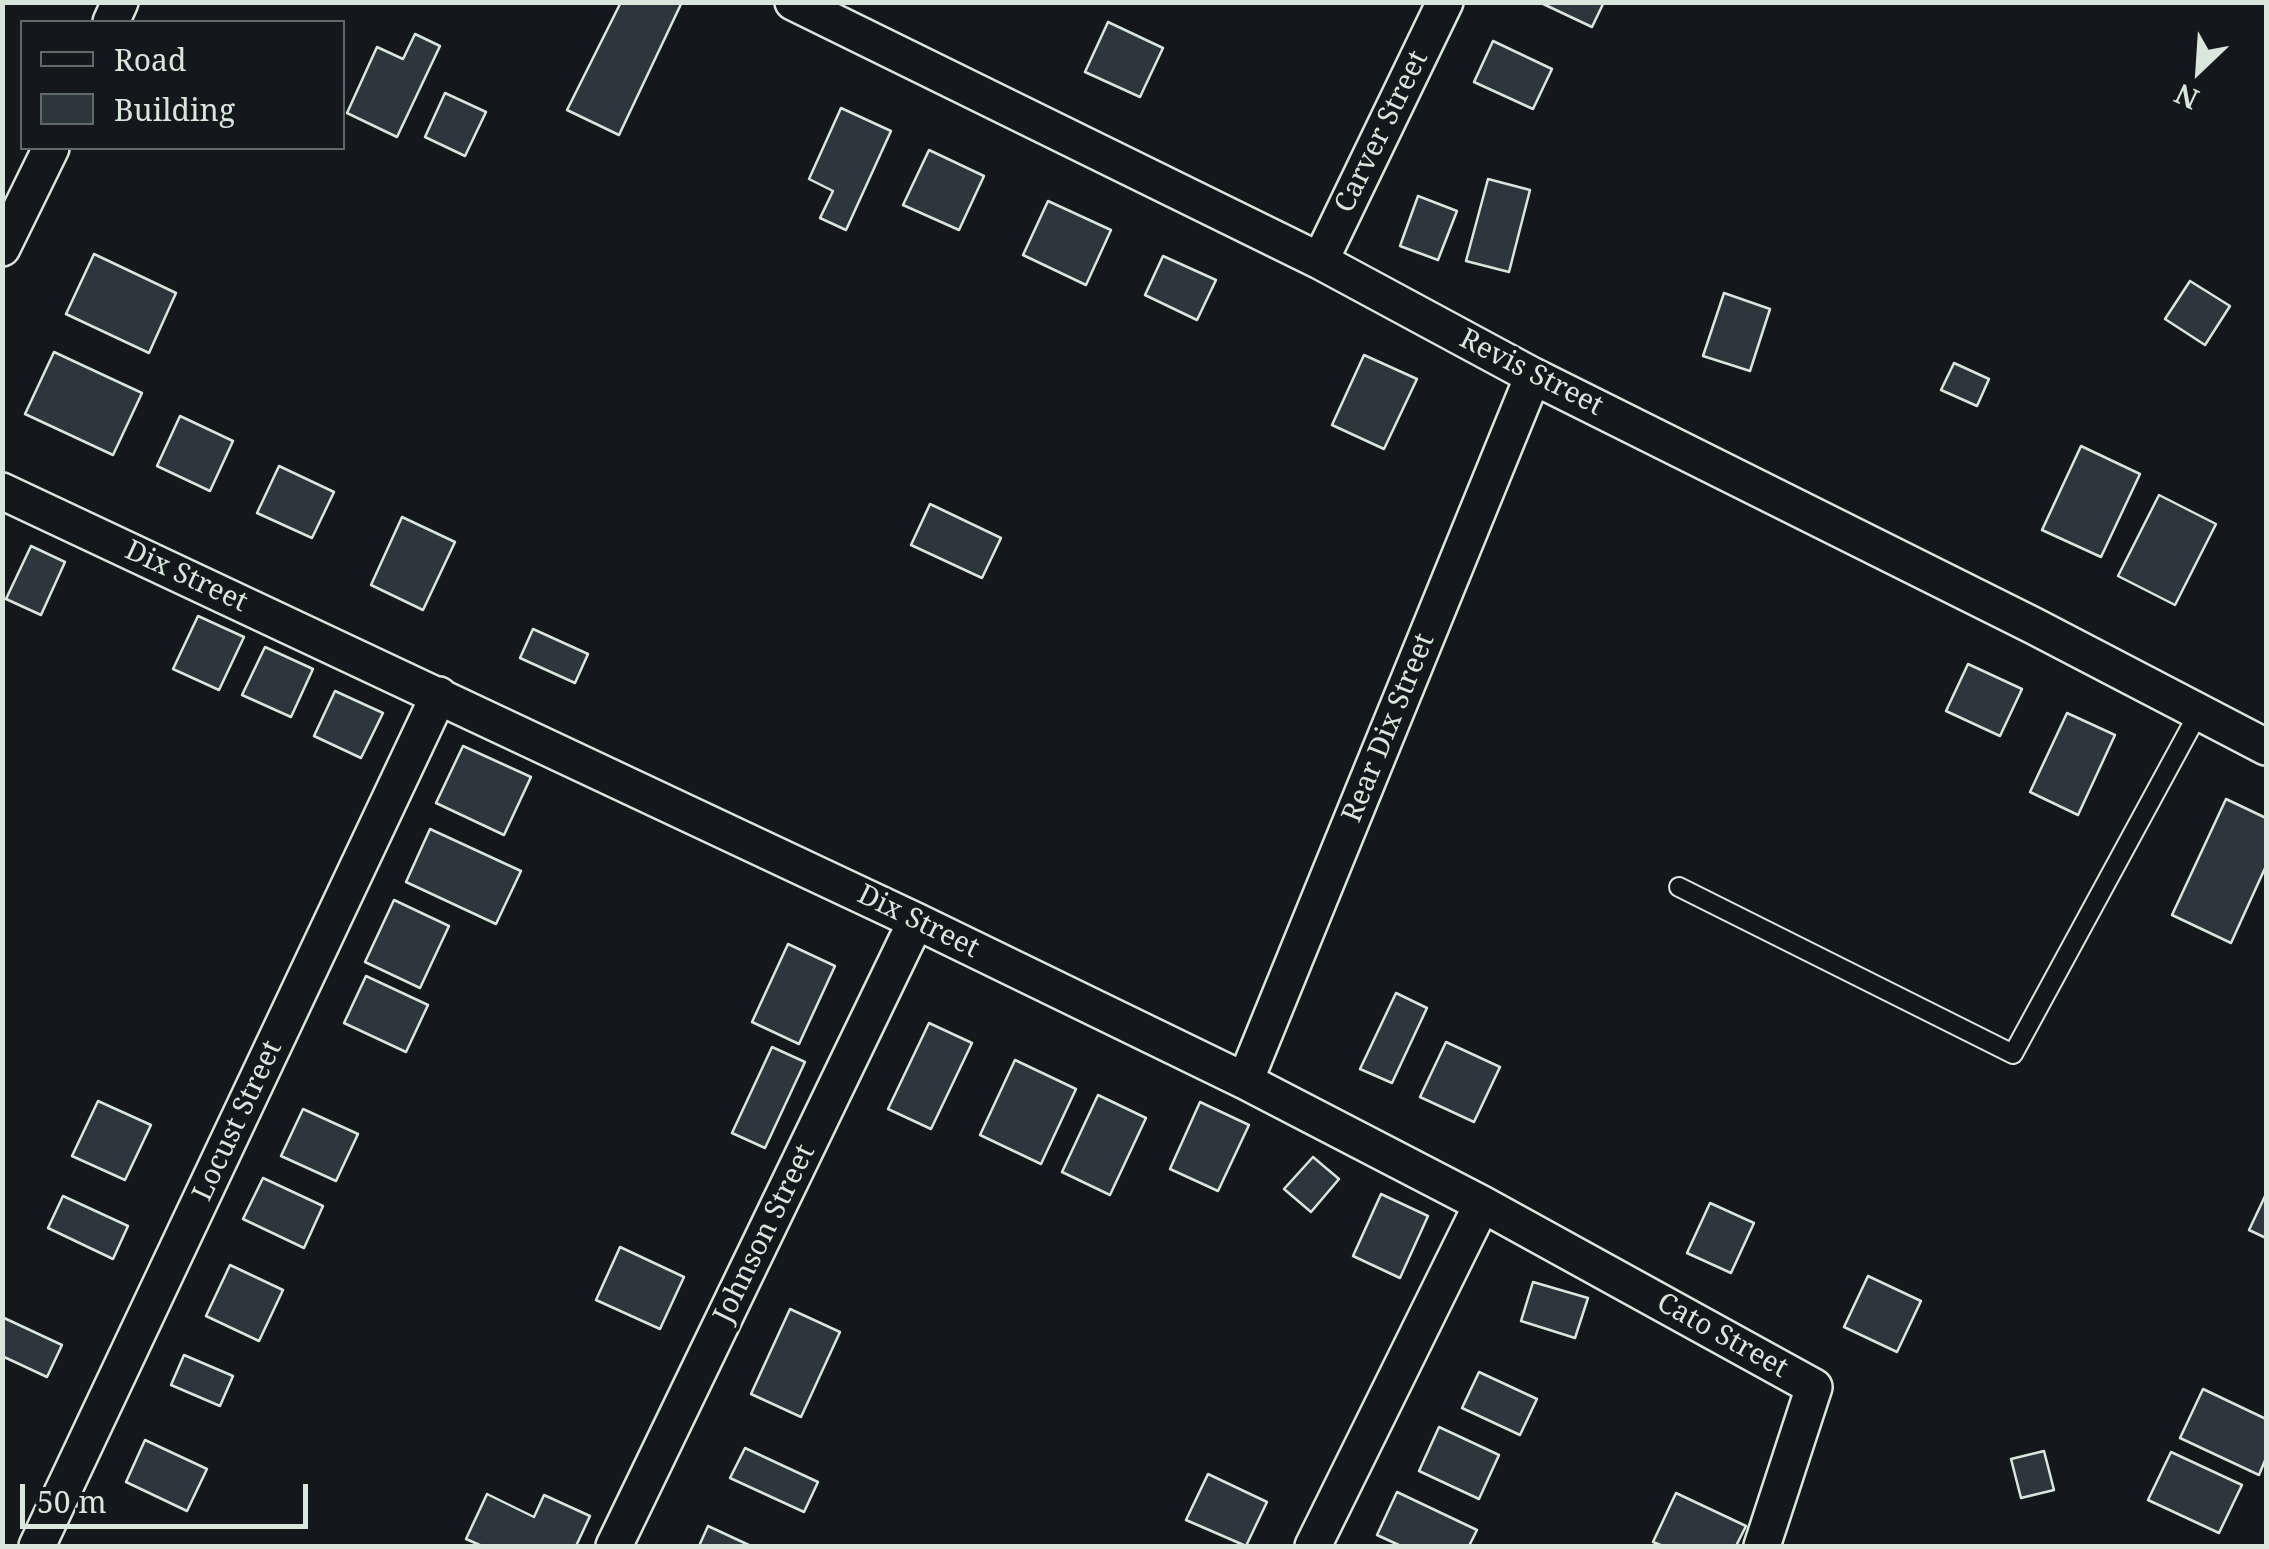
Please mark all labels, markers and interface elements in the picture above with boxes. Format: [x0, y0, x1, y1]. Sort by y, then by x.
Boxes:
legend [20, 20, 345, 150]
north arrow [2149, 20, 2249, 120]
text: Road [114, 39, 186, 80]
street label: Carver Street [1328, 46, 1436, 218]
text: N [2168, 75, 2204, 119]
text: Building [114, 89, 235, 130]
street label: Revis Street [1454, 323, 1608, 423]
street label: Dix Street [120, 534, 252, 620]
street label: Rear Dix Street [1336, 629, 1442, 827]
street label: Dix Street [852, 878, 984, 966]
street label: Locust Street [186, 1035, 290, 1207]
street label: Johnson Street [707, 1139, 823, 1329]
street label: Cato Street [1651, 1286, 1793, 1386]
scale bar [25, 1464, 312, 1526]
text: 50 m [37, 1481, 107, 1522]

